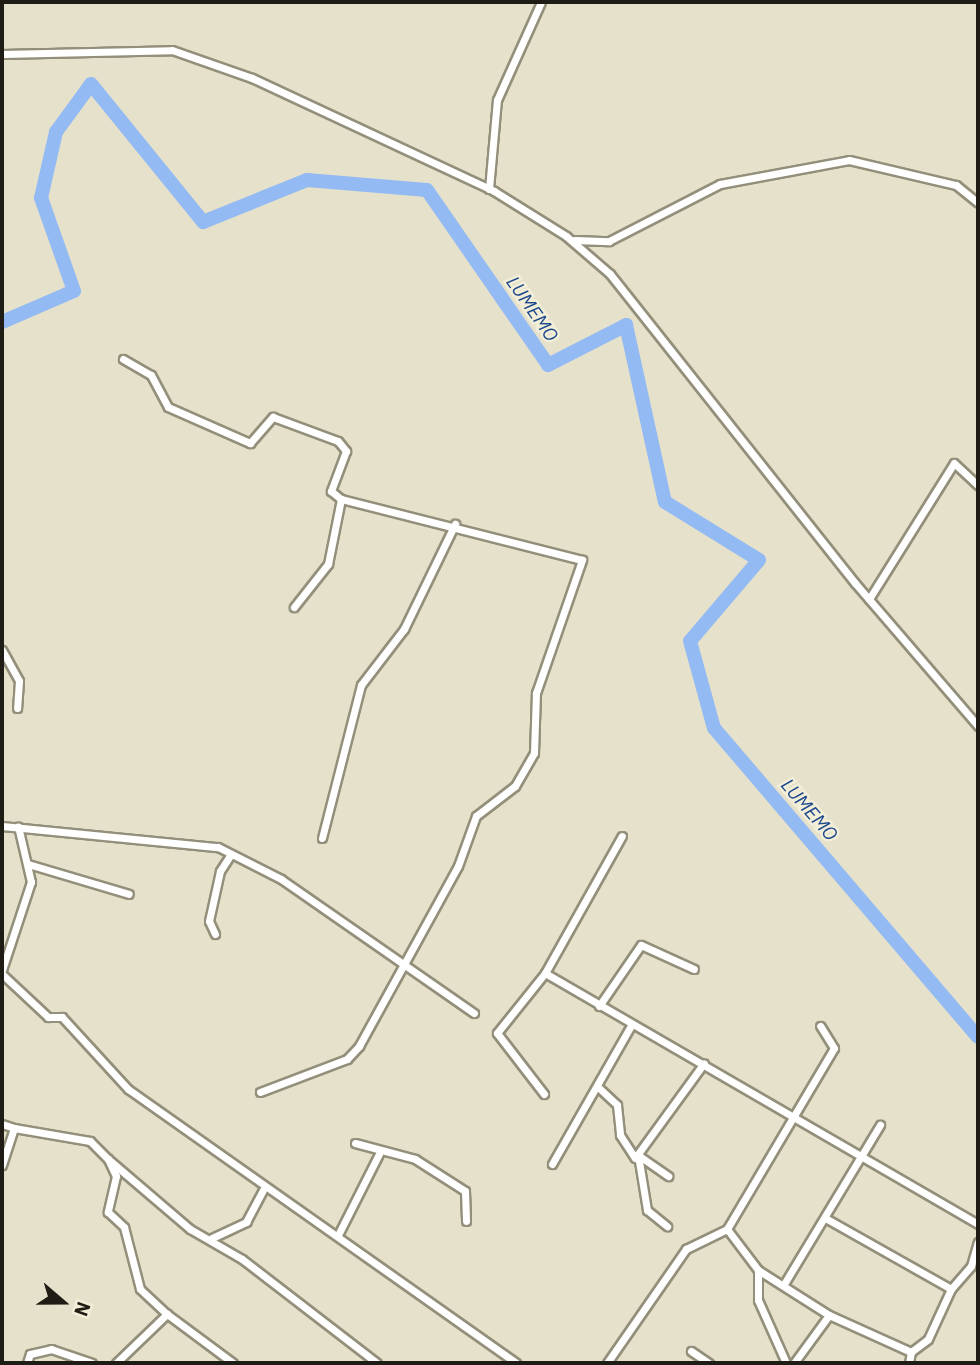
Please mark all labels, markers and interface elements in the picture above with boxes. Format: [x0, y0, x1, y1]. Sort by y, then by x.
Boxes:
water label: LUMEMO [501, 272, 563, 346]
water label: LUMEMO [776, 774, 842, 846]
north arrow [28, 1267, 98, 1337]
text: N [69, 1299, 96, 1320]

